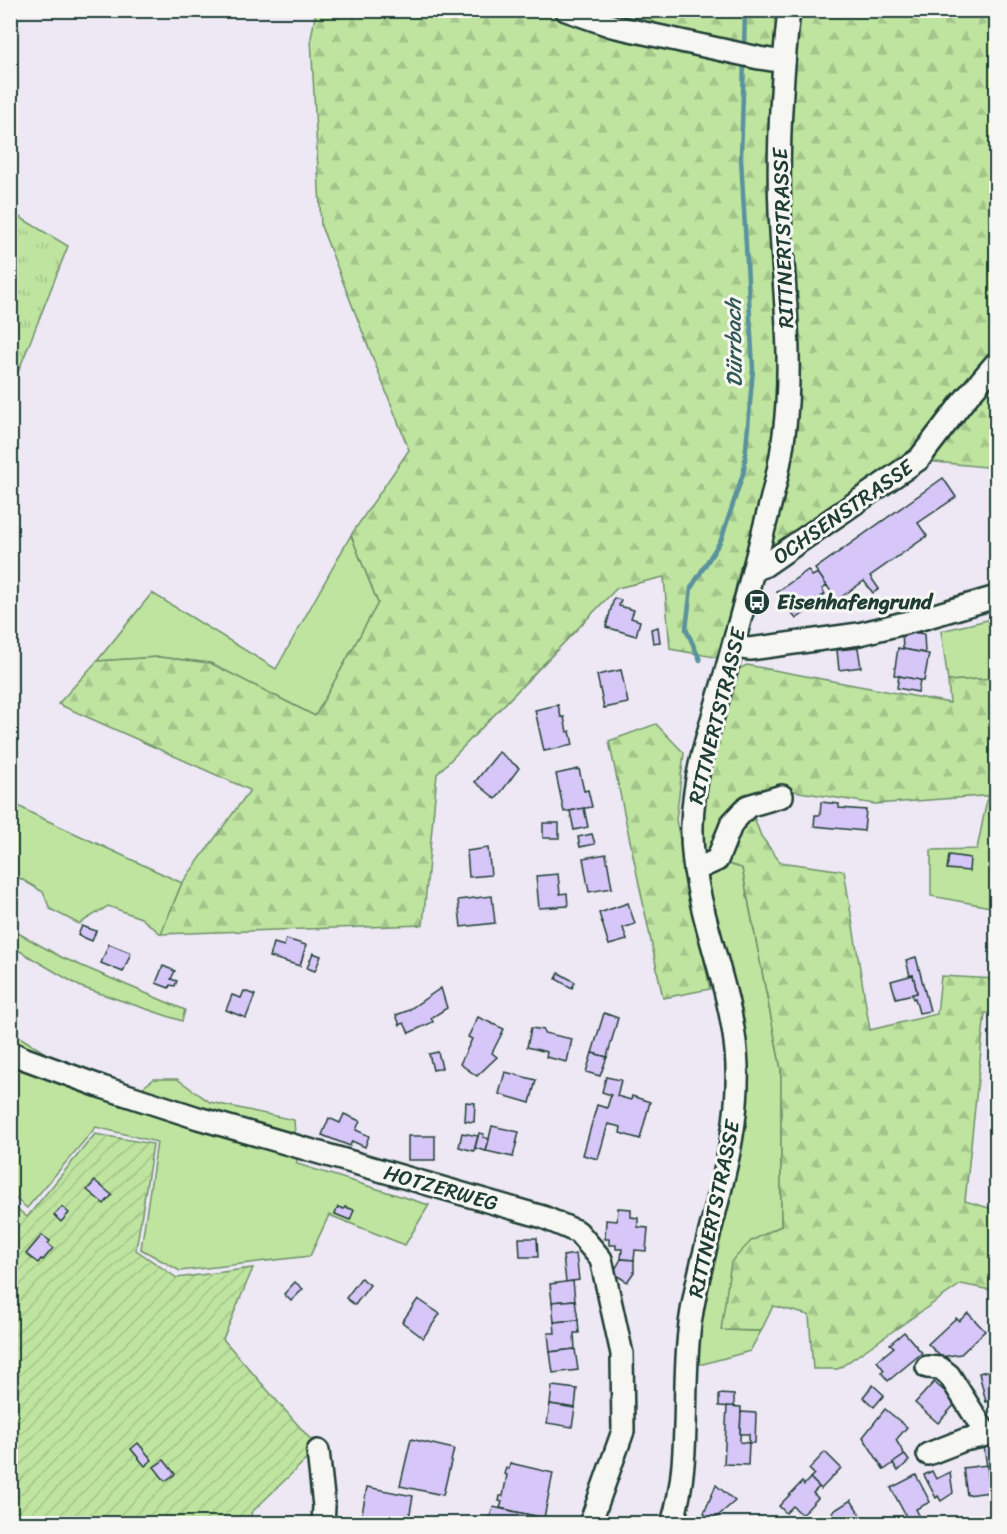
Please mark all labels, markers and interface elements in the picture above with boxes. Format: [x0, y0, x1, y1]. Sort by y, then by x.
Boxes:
street label: RITTNERTSTRASSE [761, 146, 805, 329]
water label: Dürrbach [713, 296, 754, 387]
street label: OCHSENSTRASSE [764, 448, 923, 575]
place label: Eisenhafengrund [777, 583, 934, 621]
bus stop icon: Eisenhafengrund [742, 587, 772, 617]
street label: RITTNERTSTRASSE [677, 623, 758, 808]
street label: RITTNERTSTRASSE [677, 1115, 752, 1301]
street label: HOTZERWEG [379, 1154, 503, 1222]

